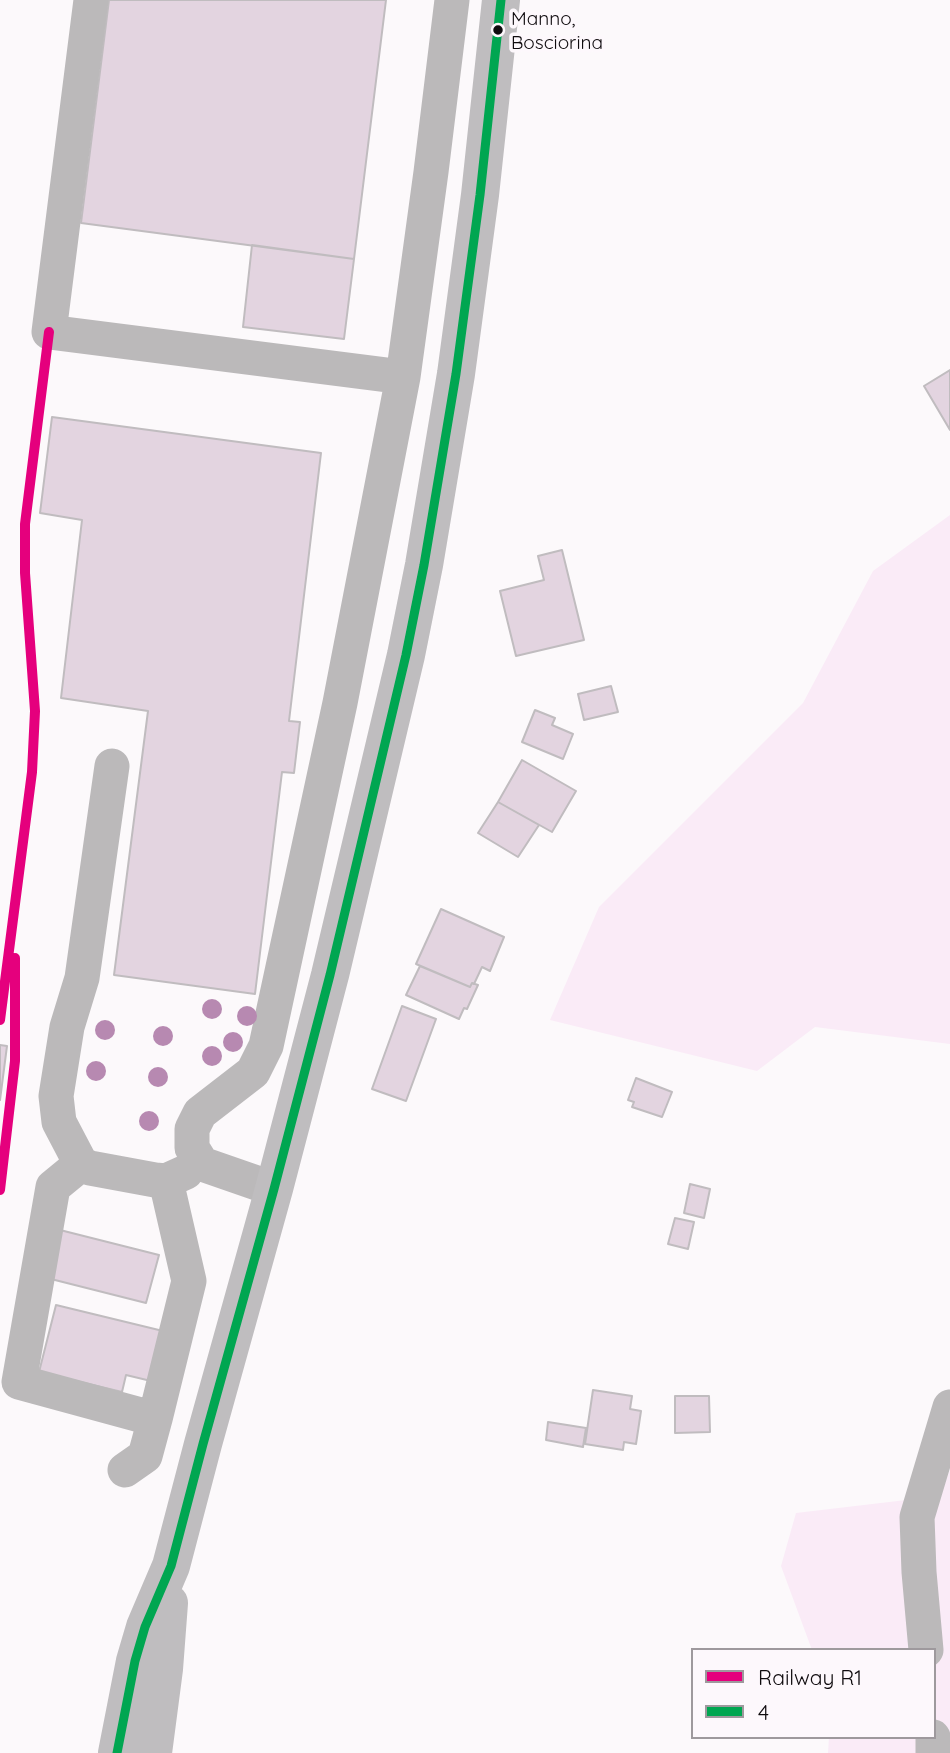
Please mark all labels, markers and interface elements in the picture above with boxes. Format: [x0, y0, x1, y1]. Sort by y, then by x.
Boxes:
place label: Manno, Bosciorina [511, 8, 603, 52]
marker: Manno, Bosciorina [491, 23, 505, 37]
legend [691, 1648, 936, 1739]
text: Railway R1 [758, 1664, 862, 1690]
text: 4 [758, 1699, 769, 1725]

